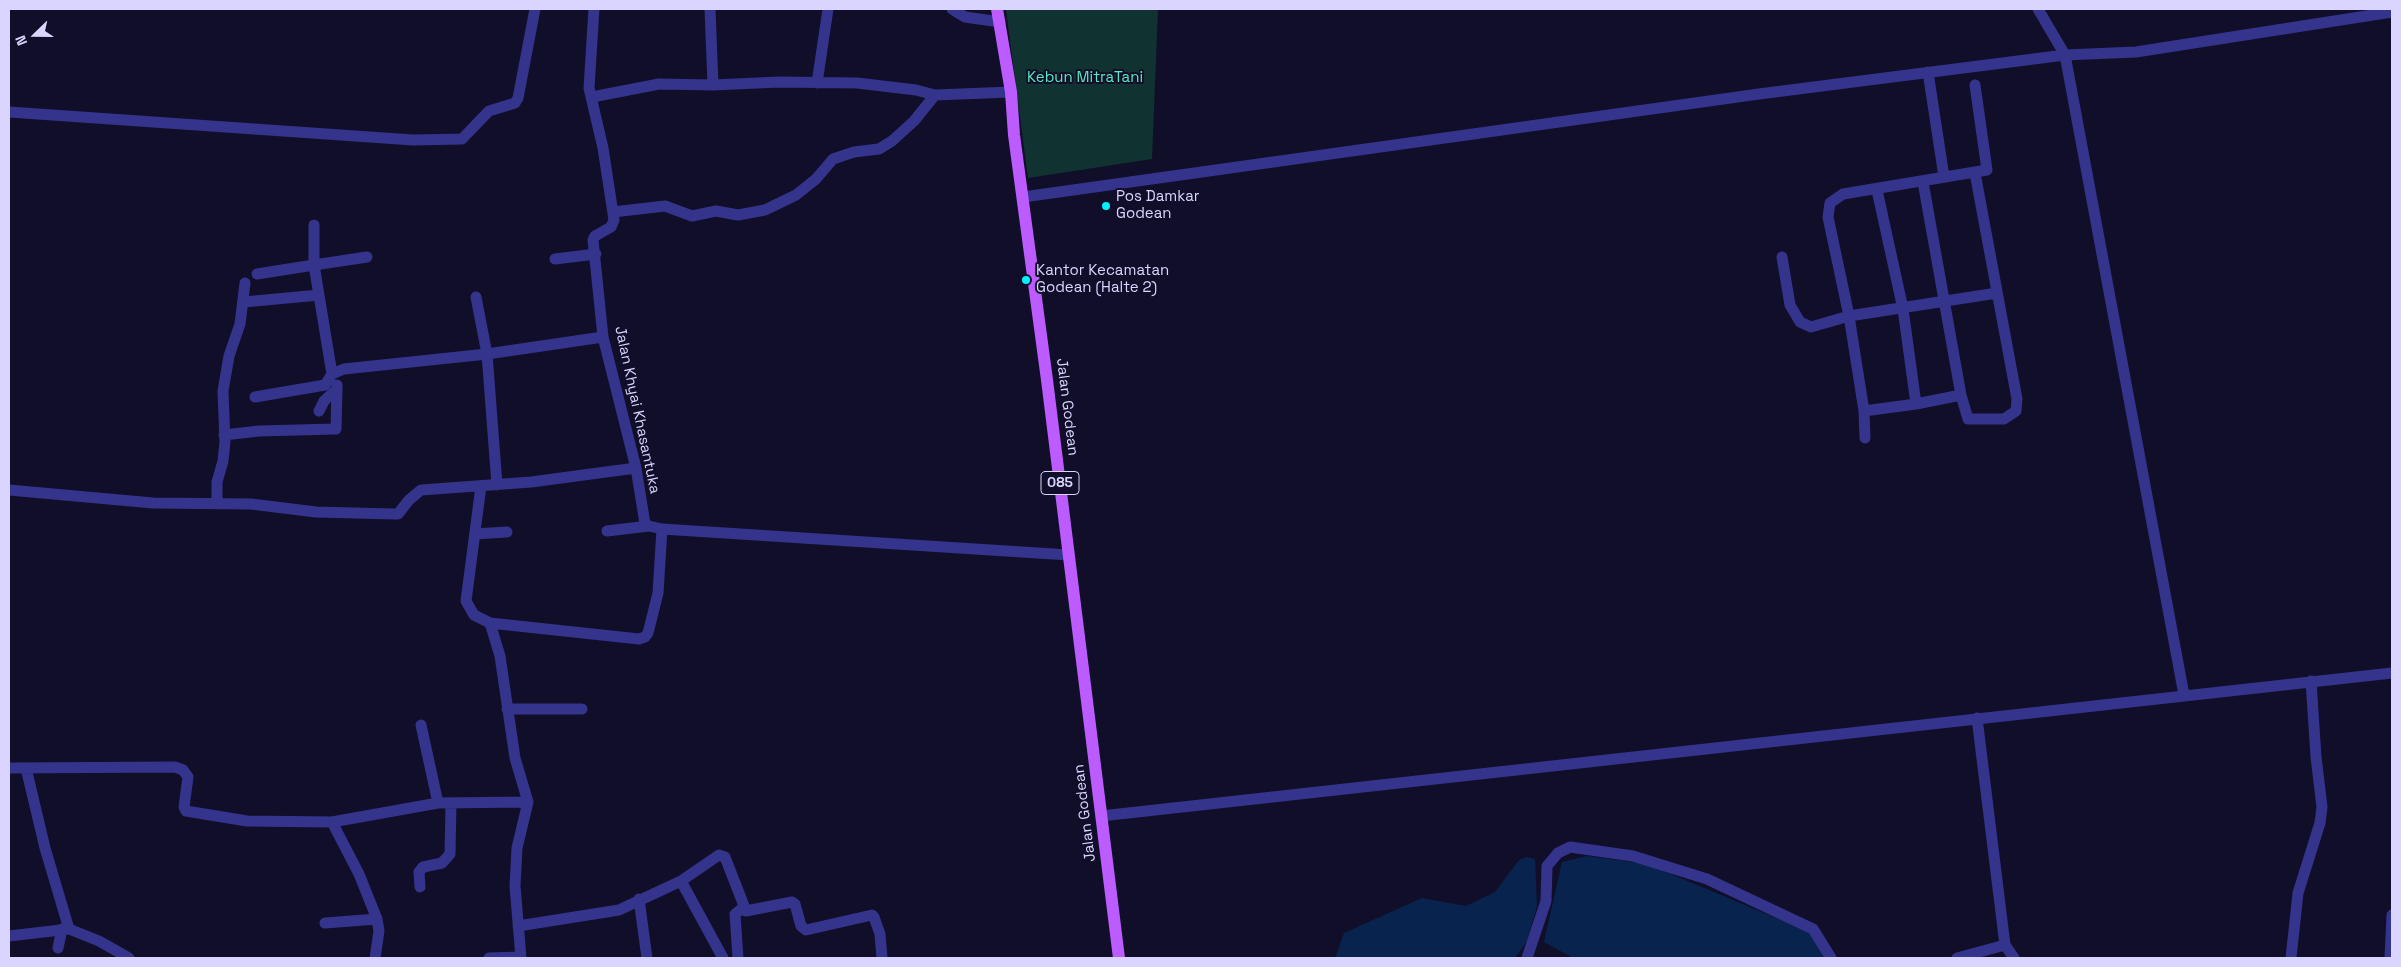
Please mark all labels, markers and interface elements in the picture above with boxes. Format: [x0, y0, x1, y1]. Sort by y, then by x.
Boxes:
north arrow [10, 10, 60, 60]
text: N [11, 33, 31, 48]
park label: Kebun MitraTani [1027, 69, 1143, 87]
place label: Pos Damkar Godean [1116, 188, 1199, 223]
marker: Pos Damkar Godean [1100, 200, 1112, 212]
place label: Kantor Kecamatan Godean (Halte 2) [1036, 262, 1169, 297]
marker: Kantor Kecamatan Godean (Halte 2) [1020, 274, 1032, 286]
street label: Jalan Khyai Khasantuka [610, 324, 664, 496]
street label: Jalan Godean [1052, 357, 1082, 457]
road number: 085 [1041, 472, 1079, 494]
street label: Jalan Godean [1070, 763, 1100, 863]

